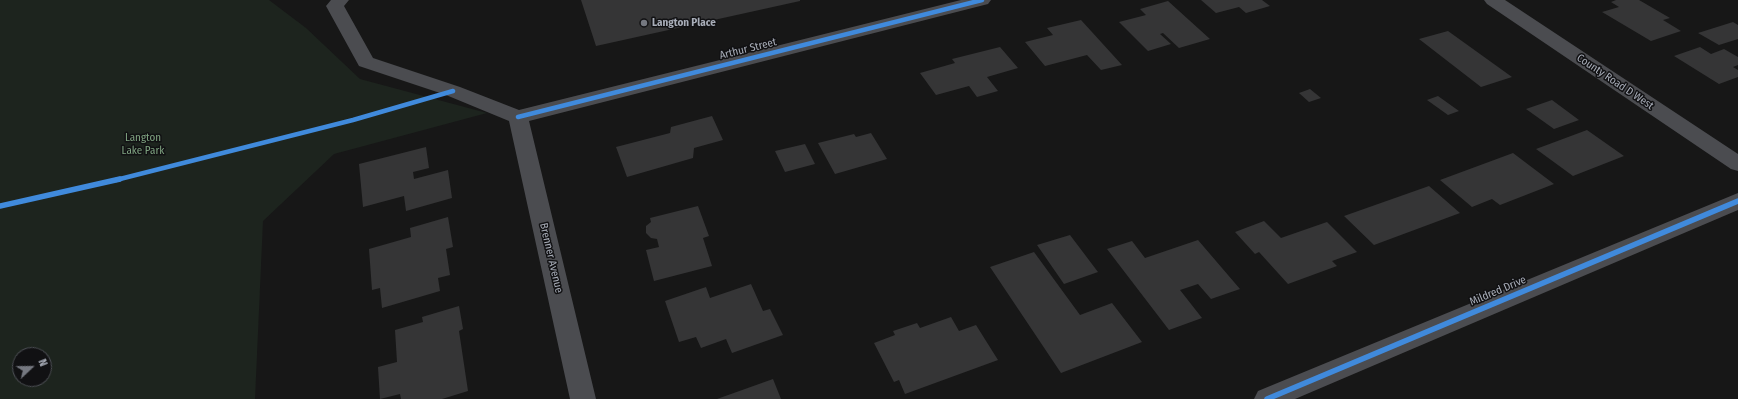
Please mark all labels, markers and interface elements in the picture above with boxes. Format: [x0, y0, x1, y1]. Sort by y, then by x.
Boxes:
place label: Langton Place [652, 16, 716, 30]
marker: Langton Place [639, 18, 649, 28]
street label: Arthur Street [718, 36, 778, 62]
street label: County Road D West [1574, 51, 1656, 113]
park label: Langton Lake Park [122, 131, 164, 157]
street label: Brenner Avenue [537, 222, 565, 294]
street label: Mildred Drive [1468, 273, 1528, 309]
north arrow [12, 347, 52, 387]
text: N [35, 357, 50, 368]

